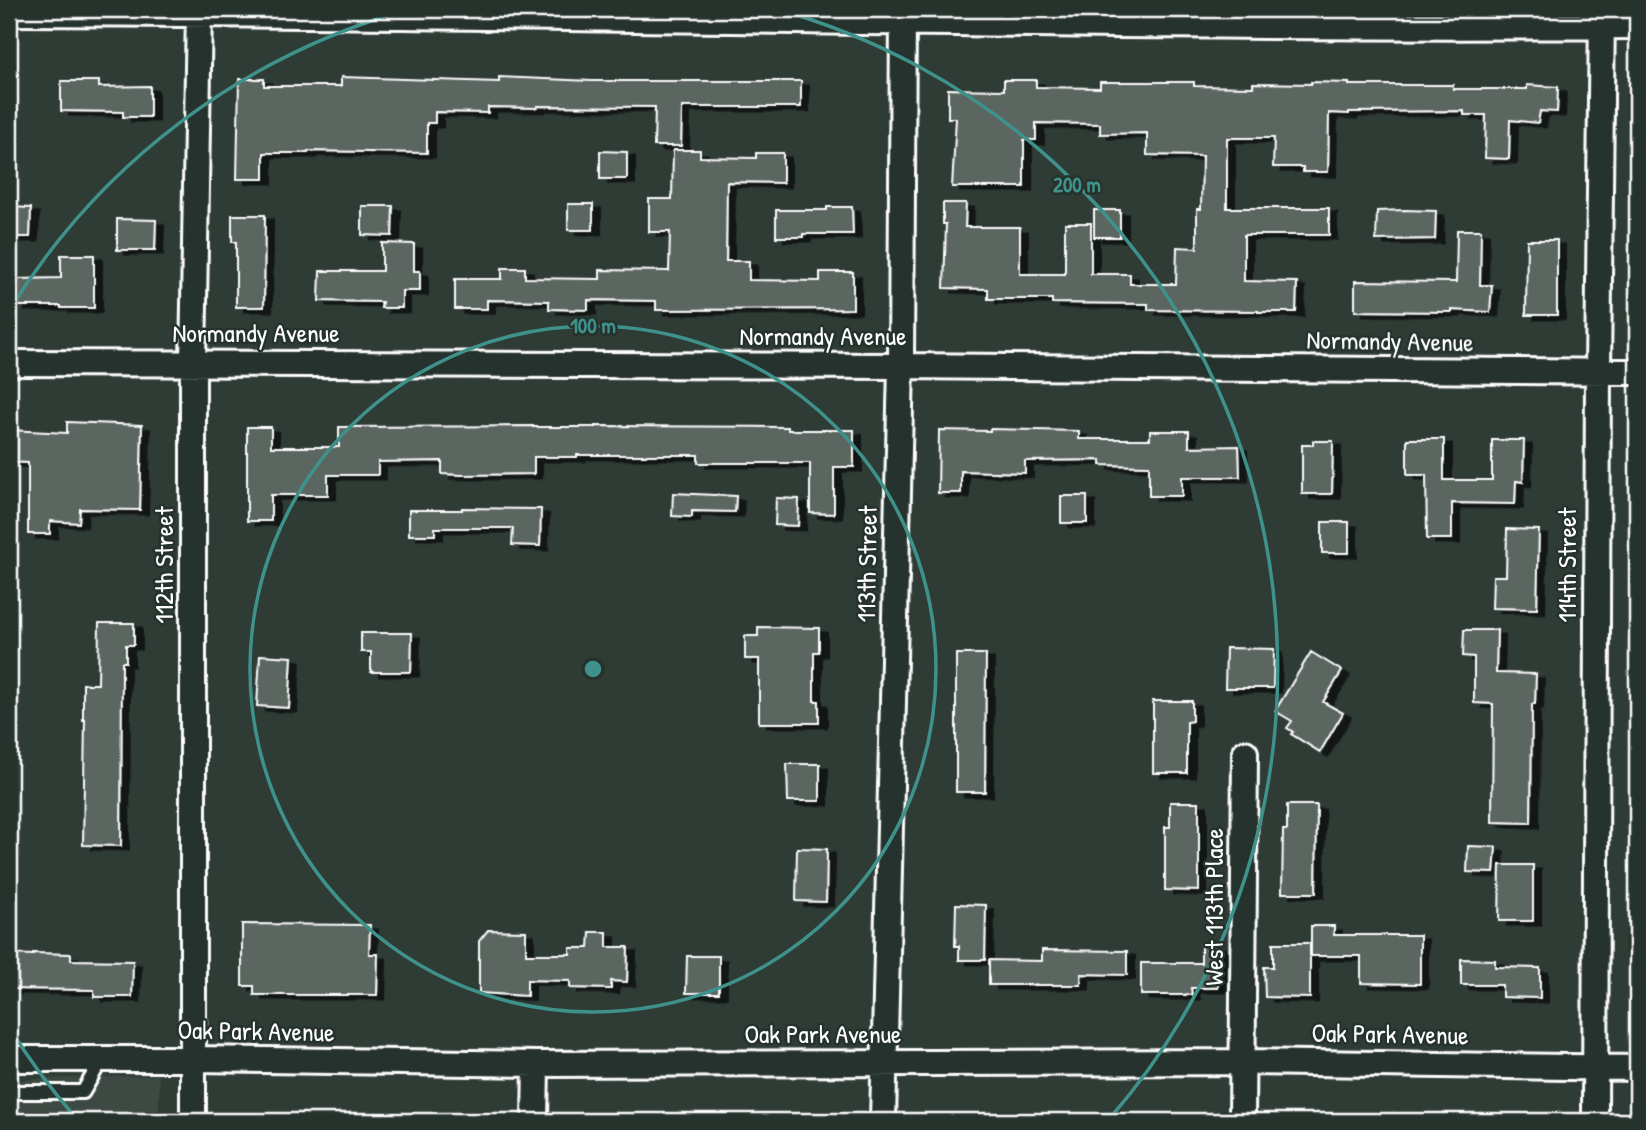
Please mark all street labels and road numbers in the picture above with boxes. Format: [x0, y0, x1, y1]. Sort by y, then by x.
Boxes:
street label: Normandy Avenue [173, 315, 340, 350]
street label: Normandy Avenue [740, 318, 907, 353]
street label: Normandy Avenue [1306, 322, 1474, 359]
street label: 113th Street [848, 504, 885, 623]
street label: 112th Street [146, 505, 181, 624]
street label: 114th Street [1549, 506, 1584, 623]
street label: West 113th Place [1196, 828, 1231, 986]
street label: Oak Park Avenue [177, 1012, 335, 1049]
street label: Oak Park Avenue [1311, 1015, 1469, 1052]
street label: Oak Park Avenue [745, 1016, 901, 1051]

